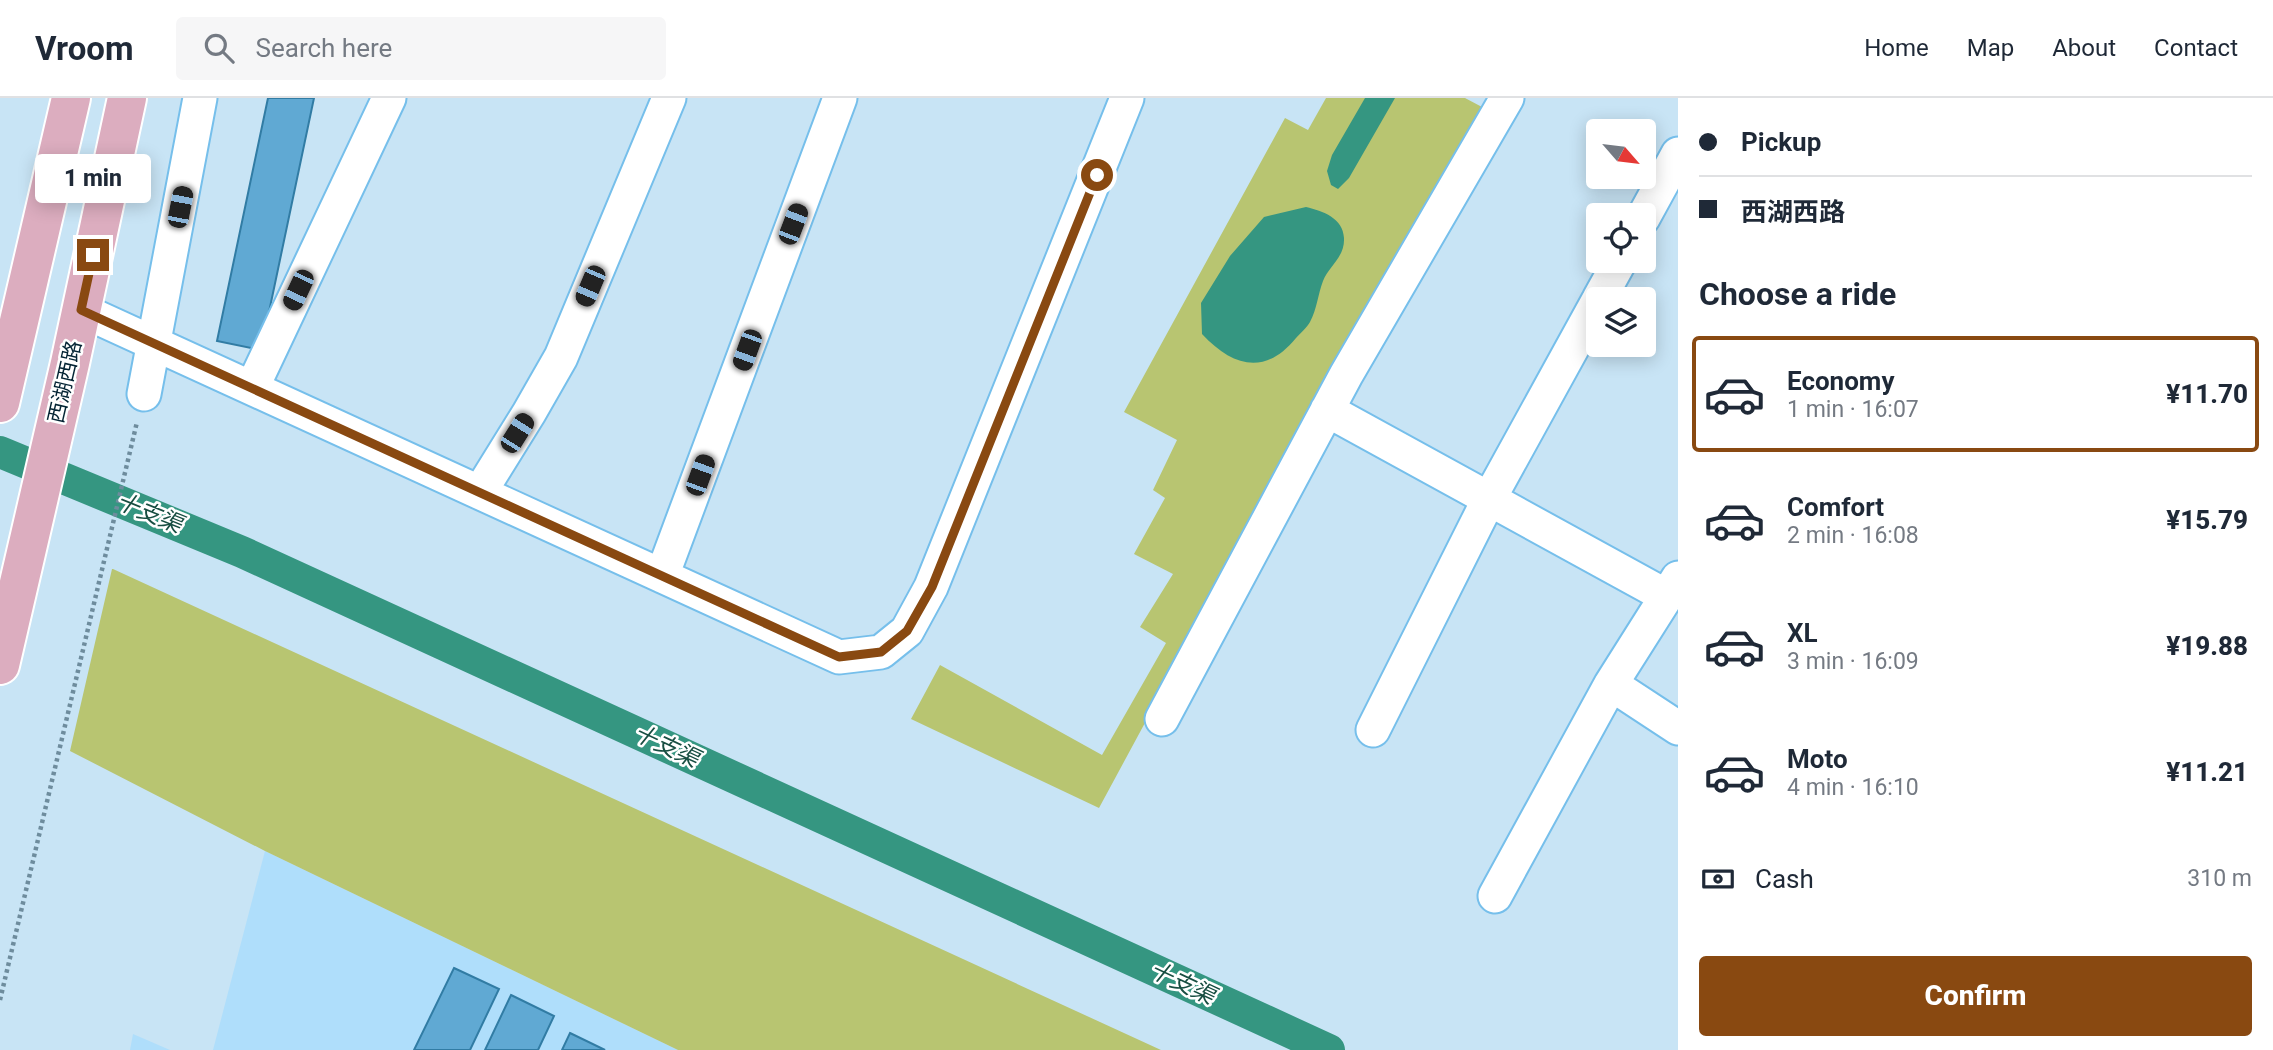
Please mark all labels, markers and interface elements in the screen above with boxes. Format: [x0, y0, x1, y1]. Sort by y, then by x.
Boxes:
search box [176, 17, 666, 80]
text: Vroom [35, 29, 134, 68]
icon: search [200, 29, 238, 67]
text: Search here [256, 33, 392, 63]
text: Home [1864, 34, 1929, 62]
text: Map [1967, 34, 2014, 62]
text: About [2052, 34, 2116, 62]
text: Contact [2154, 34, 2238, 62]
north arrow [1586, 119, 1656, 189]
map controls [1586, 119, 1656, 357]
text: Pickup [1741, 127, 1821, 157]
callout: 1 min [35, 153, 151, 202]
route start [1081, 159, 1113, 191]
text: 1 min [64, 165, 122, 192]
car [166, 184, 195, 230]
text: 西湖西路 [1741, 197, 1845, 227]
car [776, 201, 811, 247]
button: locate [1586, 203, 1656, 273]
route end [77, 239, 109, 271]
car [573, 263, 608, 309]
car [280, 267, 317, 313]
text: Choose a ride [1699, 275, 1896, 313]
button: layers [1586, 287, 1656, 357]
car [730, 327, 765, 373]
street label: 西湖西路 [44, 338, 86, 426]
icon: car [1703, 363, 1766, 426]
text: Economy [1787, 366, 1894, 396]
text: ¥11.70 [2166, 379, 2248, 409]
text: 1 min · 16:07 [1787, 396, 1919, 423]
car [497, 410, 538, 456]
car [683, 452, 718, 498]
water label: 十支渠 [112, 488, 189, 540]
icon: car [1703, 489, 1766, 552]
text: Comfort [1787, 492, 1884, 522]
text: ¥15.79 [2166, 505, 2248, 535]
text: 2 min · 16:08 [1787, 522, 1919, 549]
icon: car [1703, 615, 1766, 678]
text: XL [1787, 618, 1818, 648]
text: ¥19.88 [2166, 631, 2248, 661]
text: 3 min · 16:09 [1787, 648, 1919, 675]
water label: 十支渠 [629, 719, 706, 774]
icon: car [1703, 741, 1766, 804]
text: Moto [1787, 744, 1848, 774]
text: ¥11.21 [2166, 757, 2248, 787]
text: 4 min · 16:10 [1787, 774, 1919, 801]
icon: cash [1699, 860, 1737, 898]
text: Cash [1755, 864, 1814, 894]
text: 310 m [2187, 865, 2252, 892]
water label: 十支渠 [1145, 956, 1222, 1011]
button: Confirm [1699, 956, 2252, 1036]

